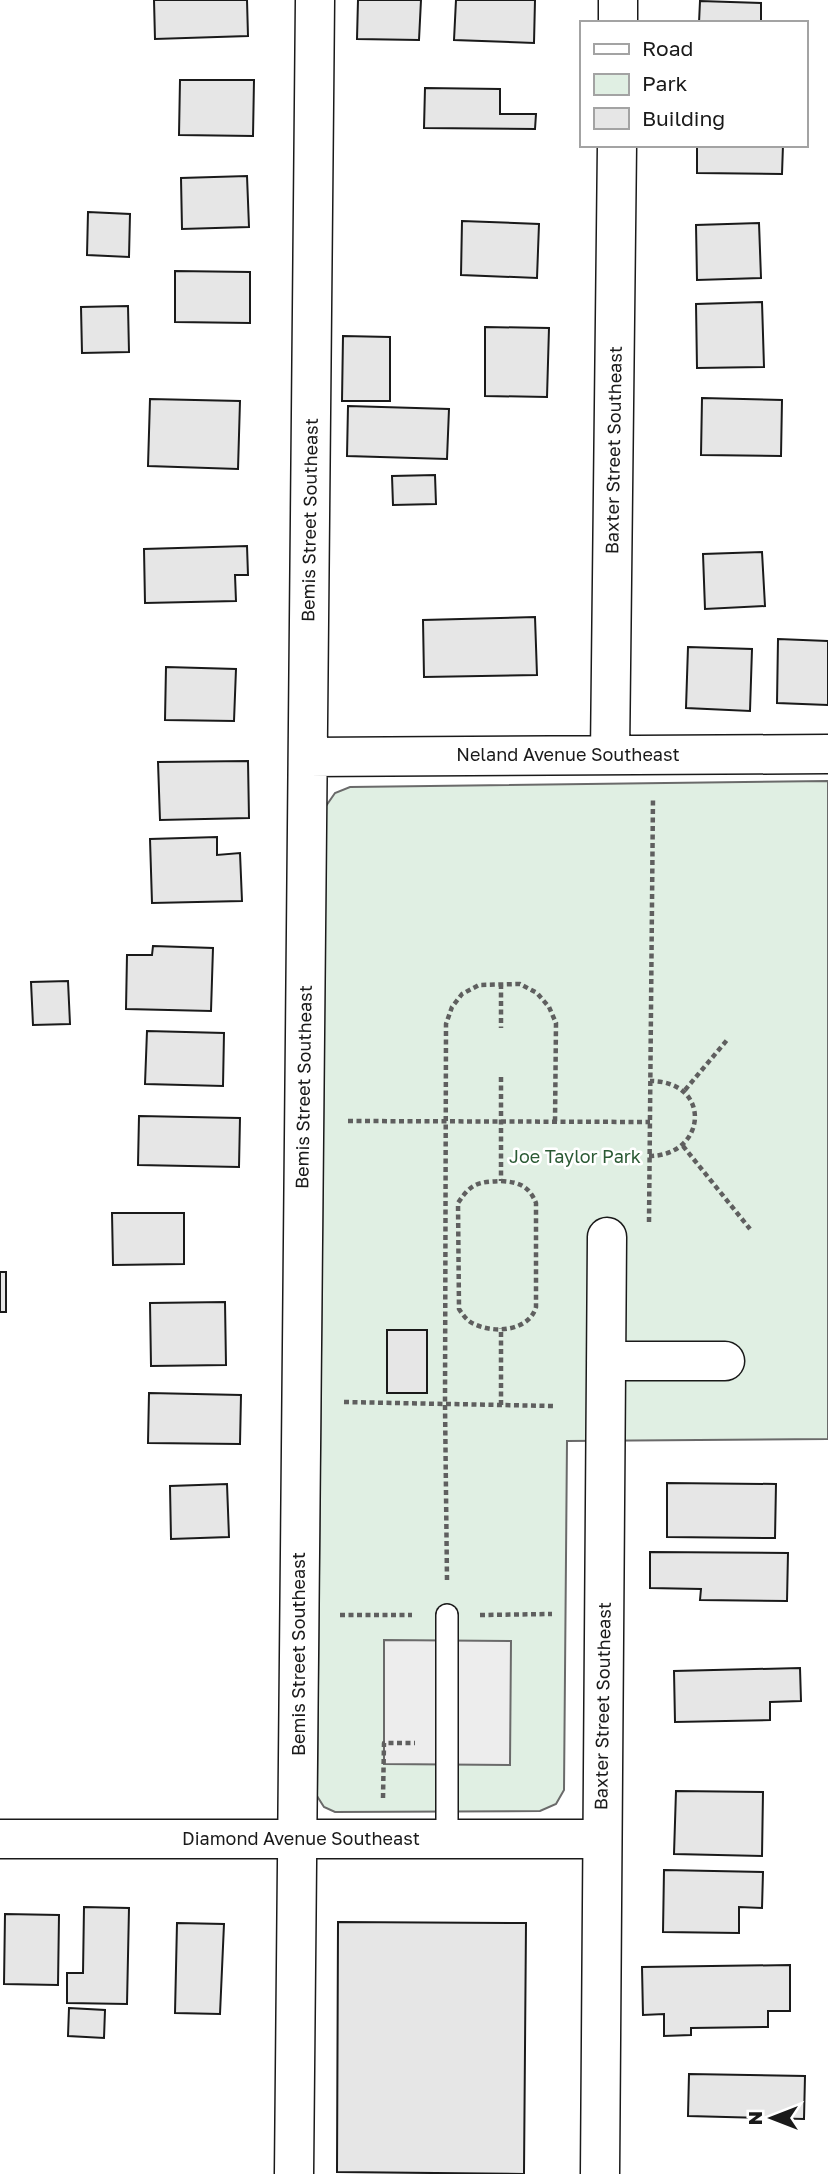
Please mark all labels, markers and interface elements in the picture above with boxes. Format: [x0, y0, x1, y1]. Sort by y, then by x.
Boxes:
legend [580, 21, 807, 147]
text: Road [642, 35, 693, 61]
text: Park [642, 70, 688, 96]
text: Building [642, 105, 725, 131]
street label: Baxter Street Southeast [600, 346, 626, 554]
street label: Bemis Street Southeast [296, 418, 322, 622]
street label: Neland Avenue Southeast [456, 743, 680, 765]
street label: Bemis Street Southeast [290, 985, 316, 1189]
park label: Joe Taylor Park [509, 1145, 641, 1167]
street label: Bemis Street Southeast [287, 1552, 309, 1756]
street label: Baxter Street Southeast [589, 1602, 615, 1810]
street label: Diamond Avenue Southeast [182, 1827, 420, 1849]
north arrow [737, 2083, 807, 2153]
text: N [743, 2111, 766, 2125]

